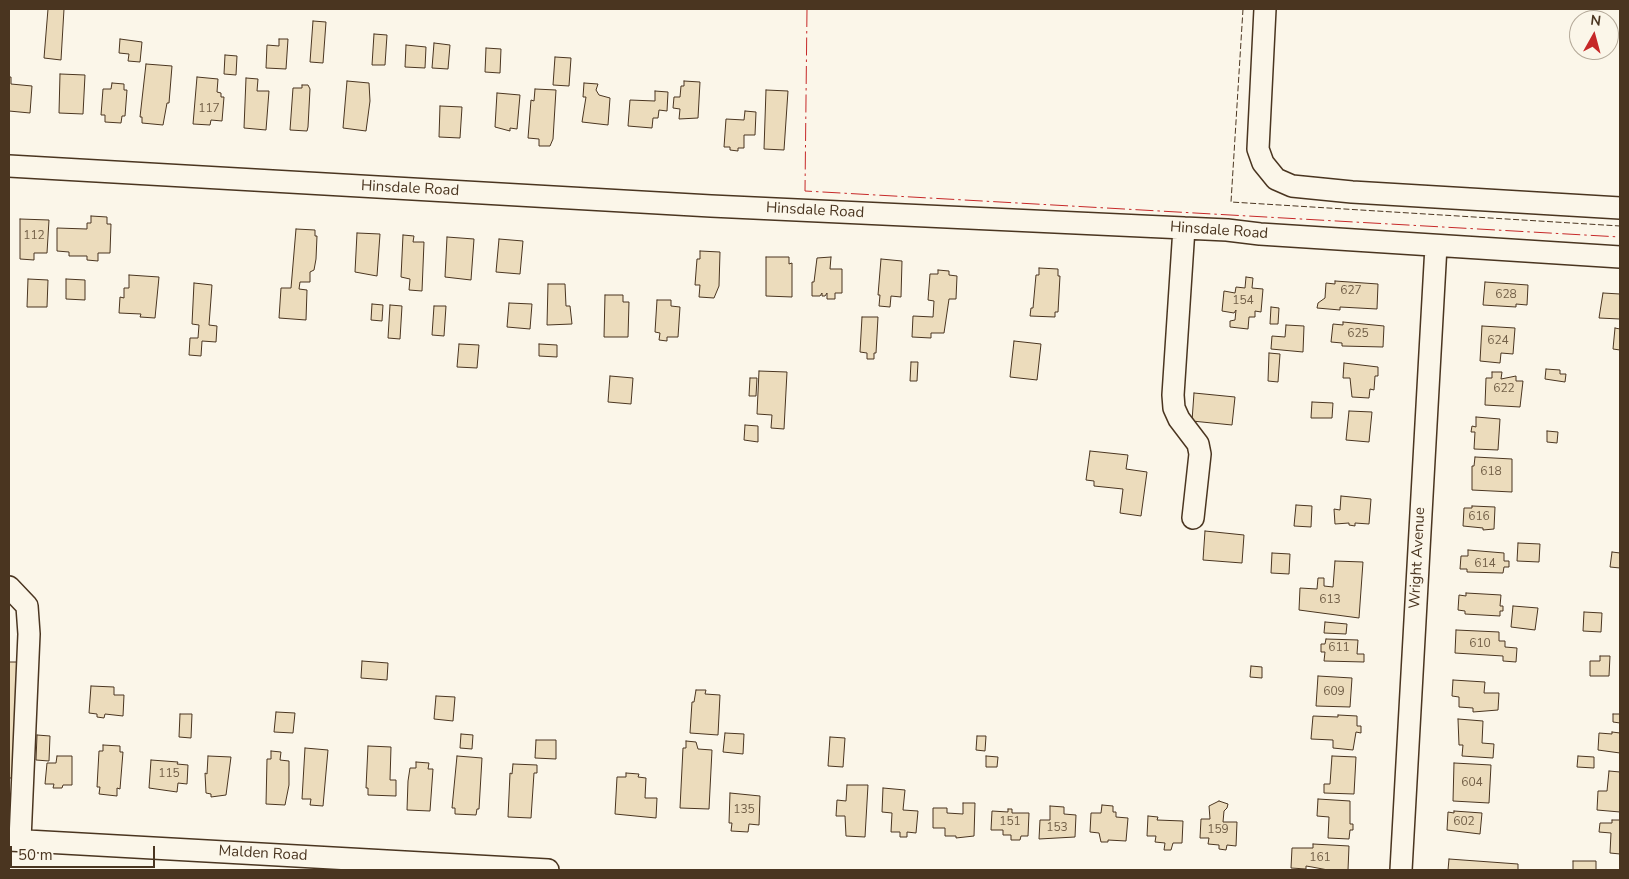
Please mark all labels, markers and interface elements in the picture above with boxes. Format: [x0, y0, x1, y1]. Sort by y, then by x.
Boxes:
north arrow [1569, 10, 1619, 60]
text: N [1589, 11, 1602, 31]
house number: 117 [198, 102, 220, 116]
street label: Hinsdale Road [360, 177, 460, 201]
street label: Hinsdale Road [765, 199, 865, 223]
street label: Hinsdale Road [1169, 219, 1269, 243]
house number: 112 [23, 229, 45, 243]
house number: 627 [1340, 284, 1362, 298]
house number: 628 [1495, 288, 1517, 302]
house number: 154 [1232, 294, 1254, 308]
house number: 625 [1347, 327, 1369, 341]
house number: 624 [1487, 334, 1509, 348]
house number: 622 [1493, 382, 1515, 396]
house number: 618 [1480, 465, 1502, 479]
street label: Wright Avenue [1406, 507, 1430, 609]
house number: 616 [1468, 510, 1490, 524]
house number: 614 [1474, 557, 1496, 571]
house number: 613 [1319, 593, 1341, 607]
house number: 610 [1469, 637, 1491, 651]
house number: 611 [1328, 641, 1350, 655]
house number: 609 [1323, 685, 1345, 699]
house number: 115 [158, 767, 180, 781]
house number: 604 [1461, 776, 1483, 790]
house number: 135 [733, 803, 755, 817]
house number: 151 [999, 815, 1021, 829]
house number: 602 [1453, 815, 1475, 829]
house number: 153 [1046, 821, 1068, 835]
house number: 159 [1207, 823, 1229, 837]
scale bar [12, 836, 158, 868]
street label: Malden Road [218, 843, 308, 865]
text: 50 m [18, 845, 53, 865]
house number: 161 [1309, 851, 1331, 865]

